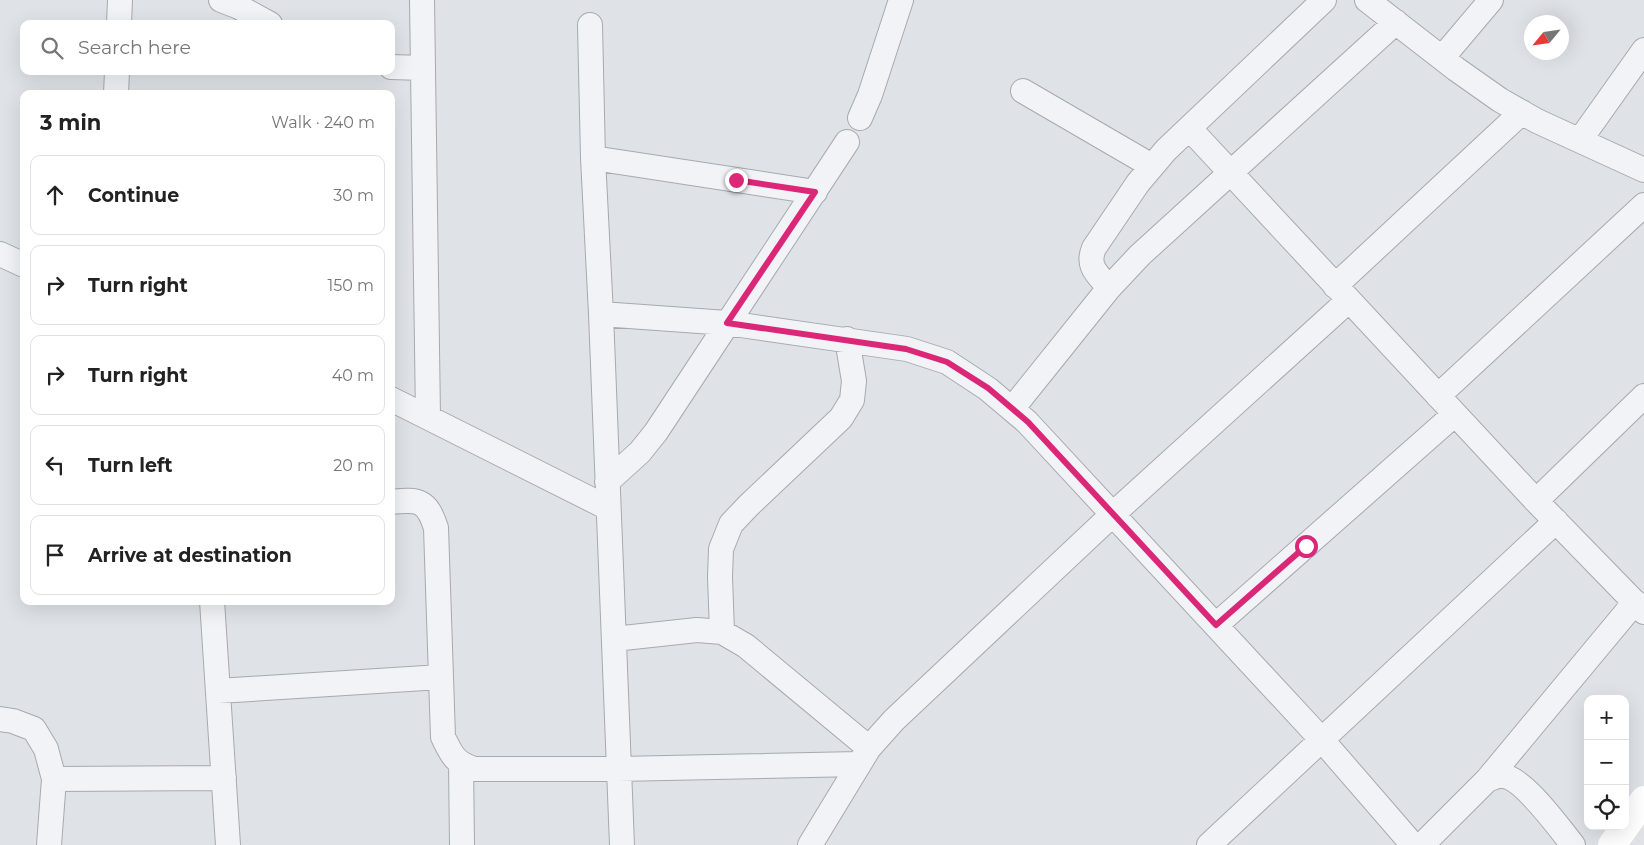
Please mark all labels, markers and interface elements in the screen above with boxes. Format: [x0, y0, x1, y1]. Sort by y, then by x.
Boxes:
north arrow [1524, 15, 1569, 60]
search box [20, 20, 395, 75]
icon: search [38, 34, 66, 62]
text: Search here [78, 36, 191, 59]
text: 3 min [40, 110, 101, 135]
text: Walk · 240 m [271, 113, 375, 132]
route end [725, 169, 748, 192]
icon: ahead [41, 181, 69, 209]
text: Continue [88, 184, 179, 207]
text: 30 m [333, 186, 374, 205]
icon: right [41, 271, 69, 299]
text: Turn right [88, 274, 188, 297]
text: 150 m [327, 276, 374, 295]
icon: right [41, 361, 69, 389]
text: Turn right [88, 364, 188, 387]
text: 40 m [332, 366, 374, 385]
icon: left [41, 451, 69, 479]
text: Turn left [88, 454, 173, 477]
text: 20 m [333, 456, 374, 475]
route start [1295, 535, 1318, 558]
icon: arrive [41, 541, 69, 569]
text: Arrive at destination [88, 544, 292, 567]
map controls [1584, 695, 1629, 830]
button: + [1584, 695, 1629, 740]
button: − [1584, 740, 1629, 785]
button: locate [1584, 785, 1629, 830]

